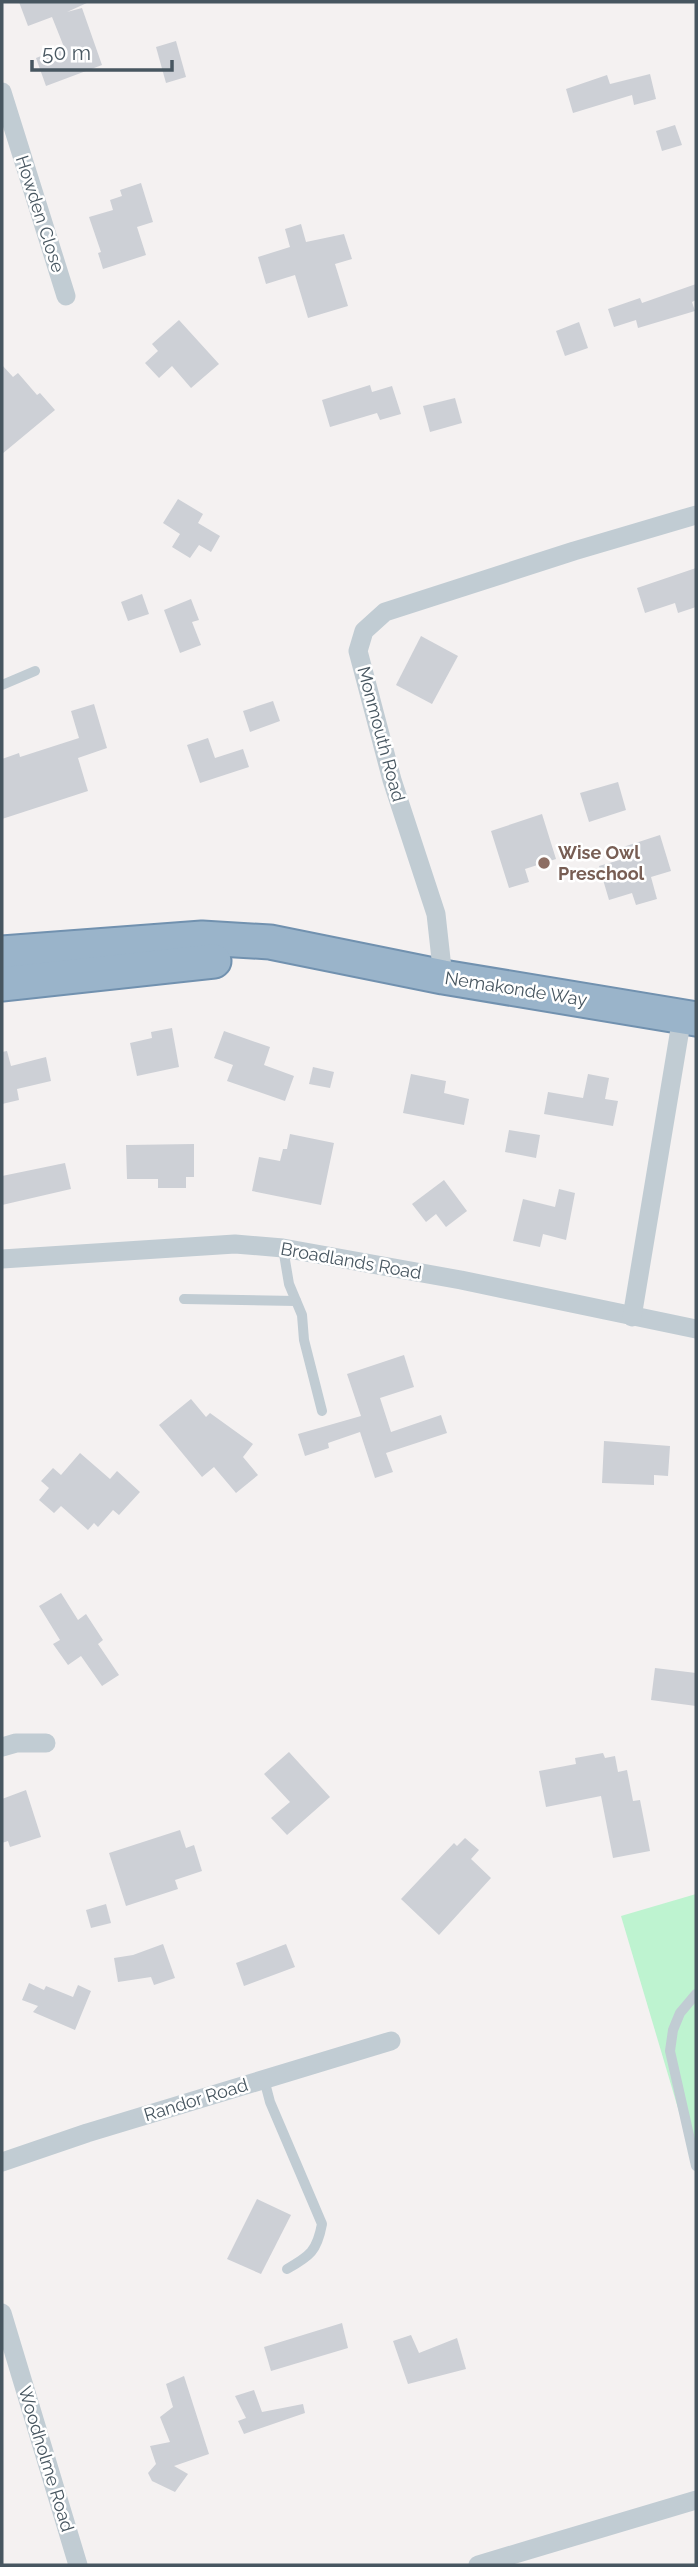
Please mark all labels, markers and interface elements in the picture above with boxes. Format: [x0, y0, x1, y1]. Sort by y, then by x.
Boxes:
scale bar [32, 28, 172, 72]
text: 50 m [42, 40, 91, 65]
street label: Howden Close [12, 153, 69, 275]
street label: Monmouth Road [353, 664, 410, 804]
place label: Wise Owl Preschool [558, 842, 645, 884]
marker: Wise Owl Preschool [536, 855, 552, 871]
street label: Nemakonde Way [443, 967, 589, 1010]
street label: Broadlands Road [279, 1238, 423, 1283]
street label: Randor Road [141, 2074, 250, 2125]
street label: Woodholme Road [14, 2383, 79, 2534]

